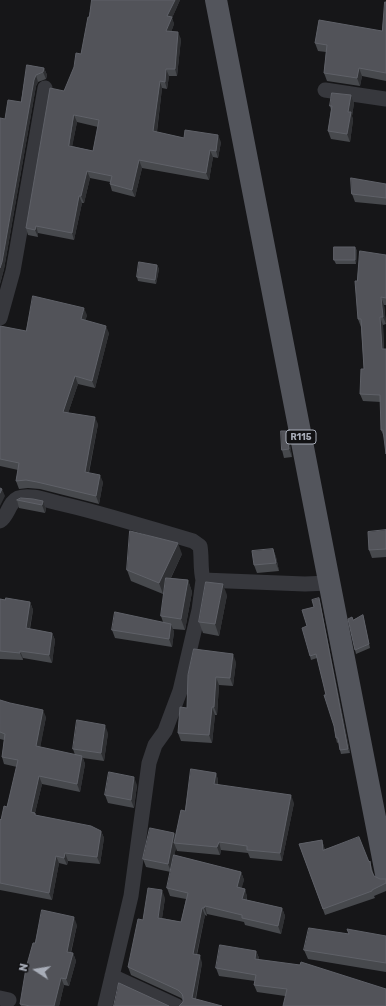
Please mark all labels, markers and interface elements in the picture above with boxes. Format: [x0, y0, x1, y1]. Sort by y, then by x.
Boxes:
road number: R115 [286, 430, 316, 444]
north arrow [16, 950, 56, 990]
text: N [17, 962, 31, 973]

